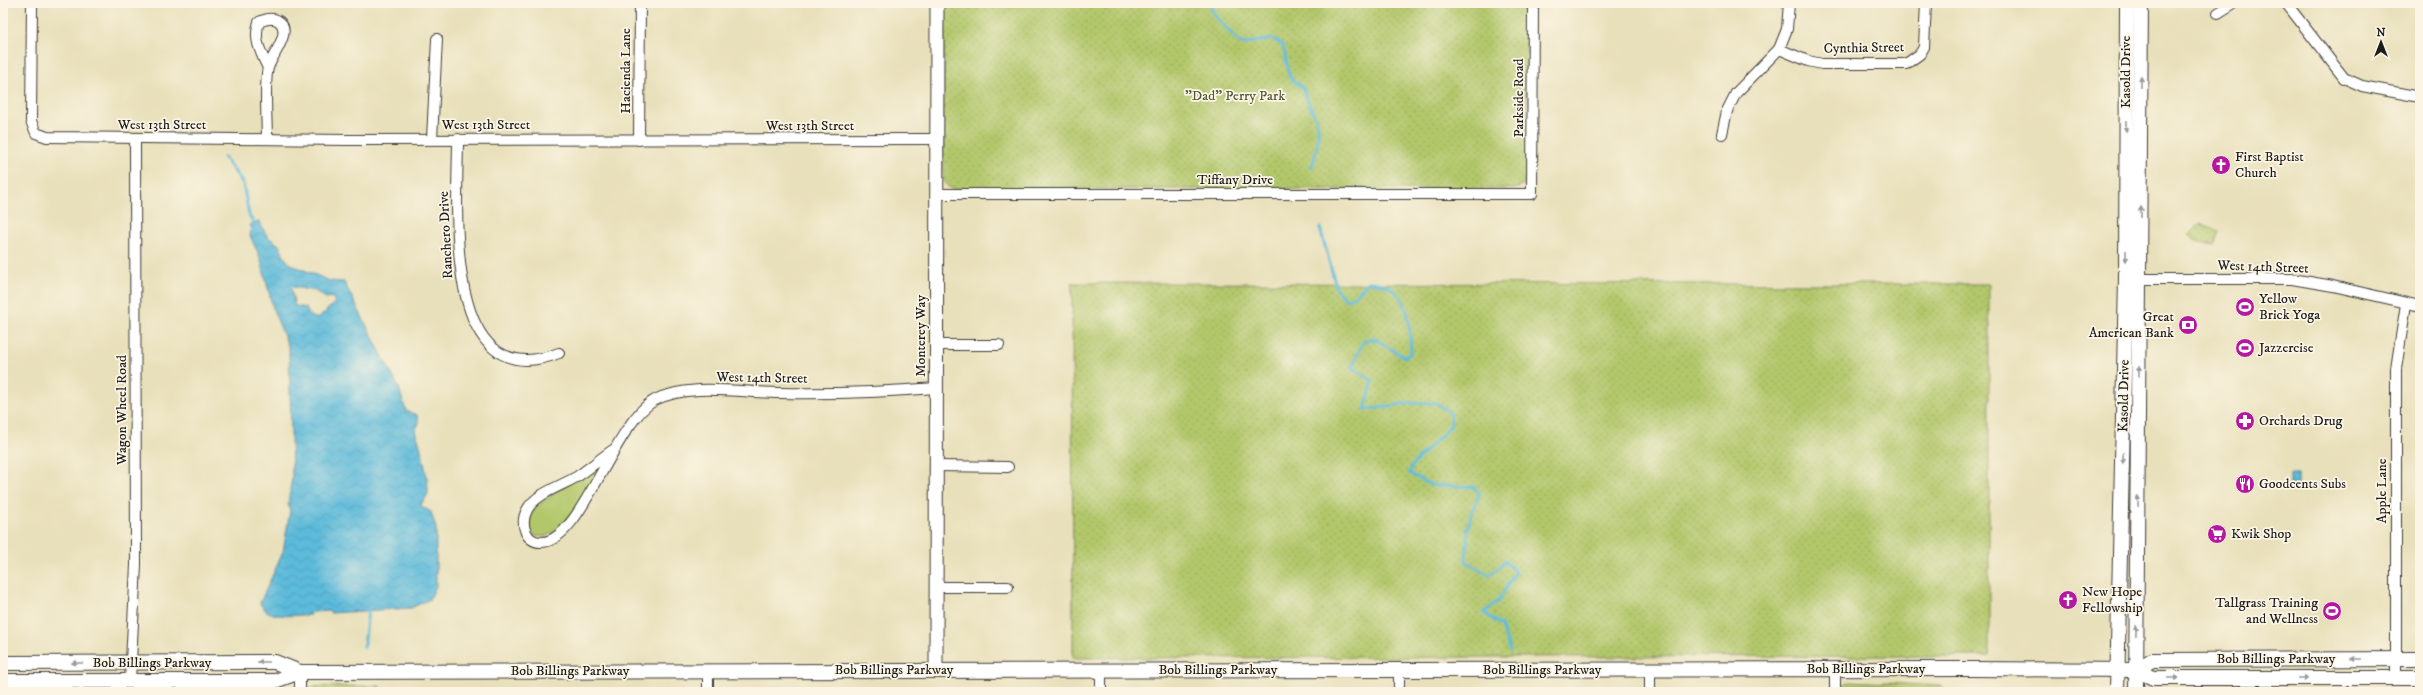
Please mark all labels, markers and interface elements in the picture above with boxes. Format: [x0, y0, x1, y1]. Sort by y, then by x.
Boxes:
north arrow [2361, 22, 2401, 62]
text: N [2376, 26, 2386, 40]
street label: Hacienda Lane [617, 28, 635, 114]
street label: Kasold Drive [2117, 36, 2135, 108]
street label: Cynthia Street [1824, 38, 1905, 58]
street label: Parkside Road [1510, 58, 1528, 138]
one-way arrow [2138, 75, 2144, 88]
park label: "Dad" Perry Park [1185, 87, 1285, 105]
street label: West 13th Street [117, 116, 207, 134]
street label: West 13th Street [441, 116, 531, 134]
street label: West 13th Street [765, 117, 855, 135]
one-way arrow [2123, 120, 2129, 133]
place label: First Baptist Church [2235, 148, 2304, 182]
church icon: First Baptist Church [2210, 154, 2232, 176]
street label: Tiffany Drive [1197, 171, 1273, 189]
street label: Ranchero Drive [435, 190, 457, 279]
one-way arrow [2138, 205, 2144, 218]
one-way arrow [2123, 250, 2129, 263]
street label: West 14th Street [2216, 256, 2309, 278]
place label: Yellow Brick Yoga [2259, 290, 2320, 324]
street label: Monterey Way [912, 295, 930, 377]
sports icon: Yellow Brick Yoga [2234, 296, 2256, 318]
place label: Great American Bank [2089, 308, 2175, 342]
bank icon: Great American Bank [2177, 314, 2199, 336]
sports icon: Jazzercise [2234, 337, 2256, 359]
place label: Jazzercise [2257, 339, 2314, 357]
street label: Wagon Wheel Road [113, 355, 131, 466]
street label: Kasold Drive [2114, 359, 2134, 432]
one-way arrow [2136, 364, 2142, 377]
street label: West 14th Street [715, 368, 808, 388]
pharmacy icon: Orchards Drug [2234, 410, 2256, 432]
place label: Orchards Drug [2259, 412, 2343, 430]
one-way arrow [2120, 452, 2126, 465]
street label: Apple Lane [2373, 458, 2391, 523]
restaurant icon: Goodcents Subs [2234, 473, 2256, 495]
place label: Goodcents Subs [2259, 475, 2346, 493]
one-way arrow [2135, 494, 2141, 507]
supermarket icon: Kwik Shop [2206, 523, 2228, 545]
place label: Kwik Shop [2231, 525, 2291, 543]
place label: New Hope Fellowship [2082, 583, 2143, 617]
church icon: New Hope Fellowship [2057, 589, 2079, 611]
place label: Tallgrass Training and Wellness [2215, 594, 2318, 628]
sports icon: Tallgrass Training and Wellness [2321, 600, 2343, 622]
one-way arrow [2133, 624, 2139, 637]
street label: Bob Billings Parkway [2216, 650, 2336, 668]
street label: Bob Billings Parkway [92, 654, 212, 672]
one-way arrow [2350, 656, 2363, 662]
one-way arrow [256, 659, 269, 665]
one-way arrow [70, 660, 83, 666]
street label: Bob Billings Parkway [1806, 660, 1926, 678]
street label: Bob Billings Parkway [834, 661, 954, 679]
street label: Bob Billings Parkway [1158, 661, 1278, 679]
street label: Bob Billings Parkway [1482, 661, 1602, 679]
street label: Bob Billings Parkway [510, 662, 630, 680]
one-way arrow [2167, 675, 2180, 681]
one-way arrow [2297, 675, 2310, 681]

